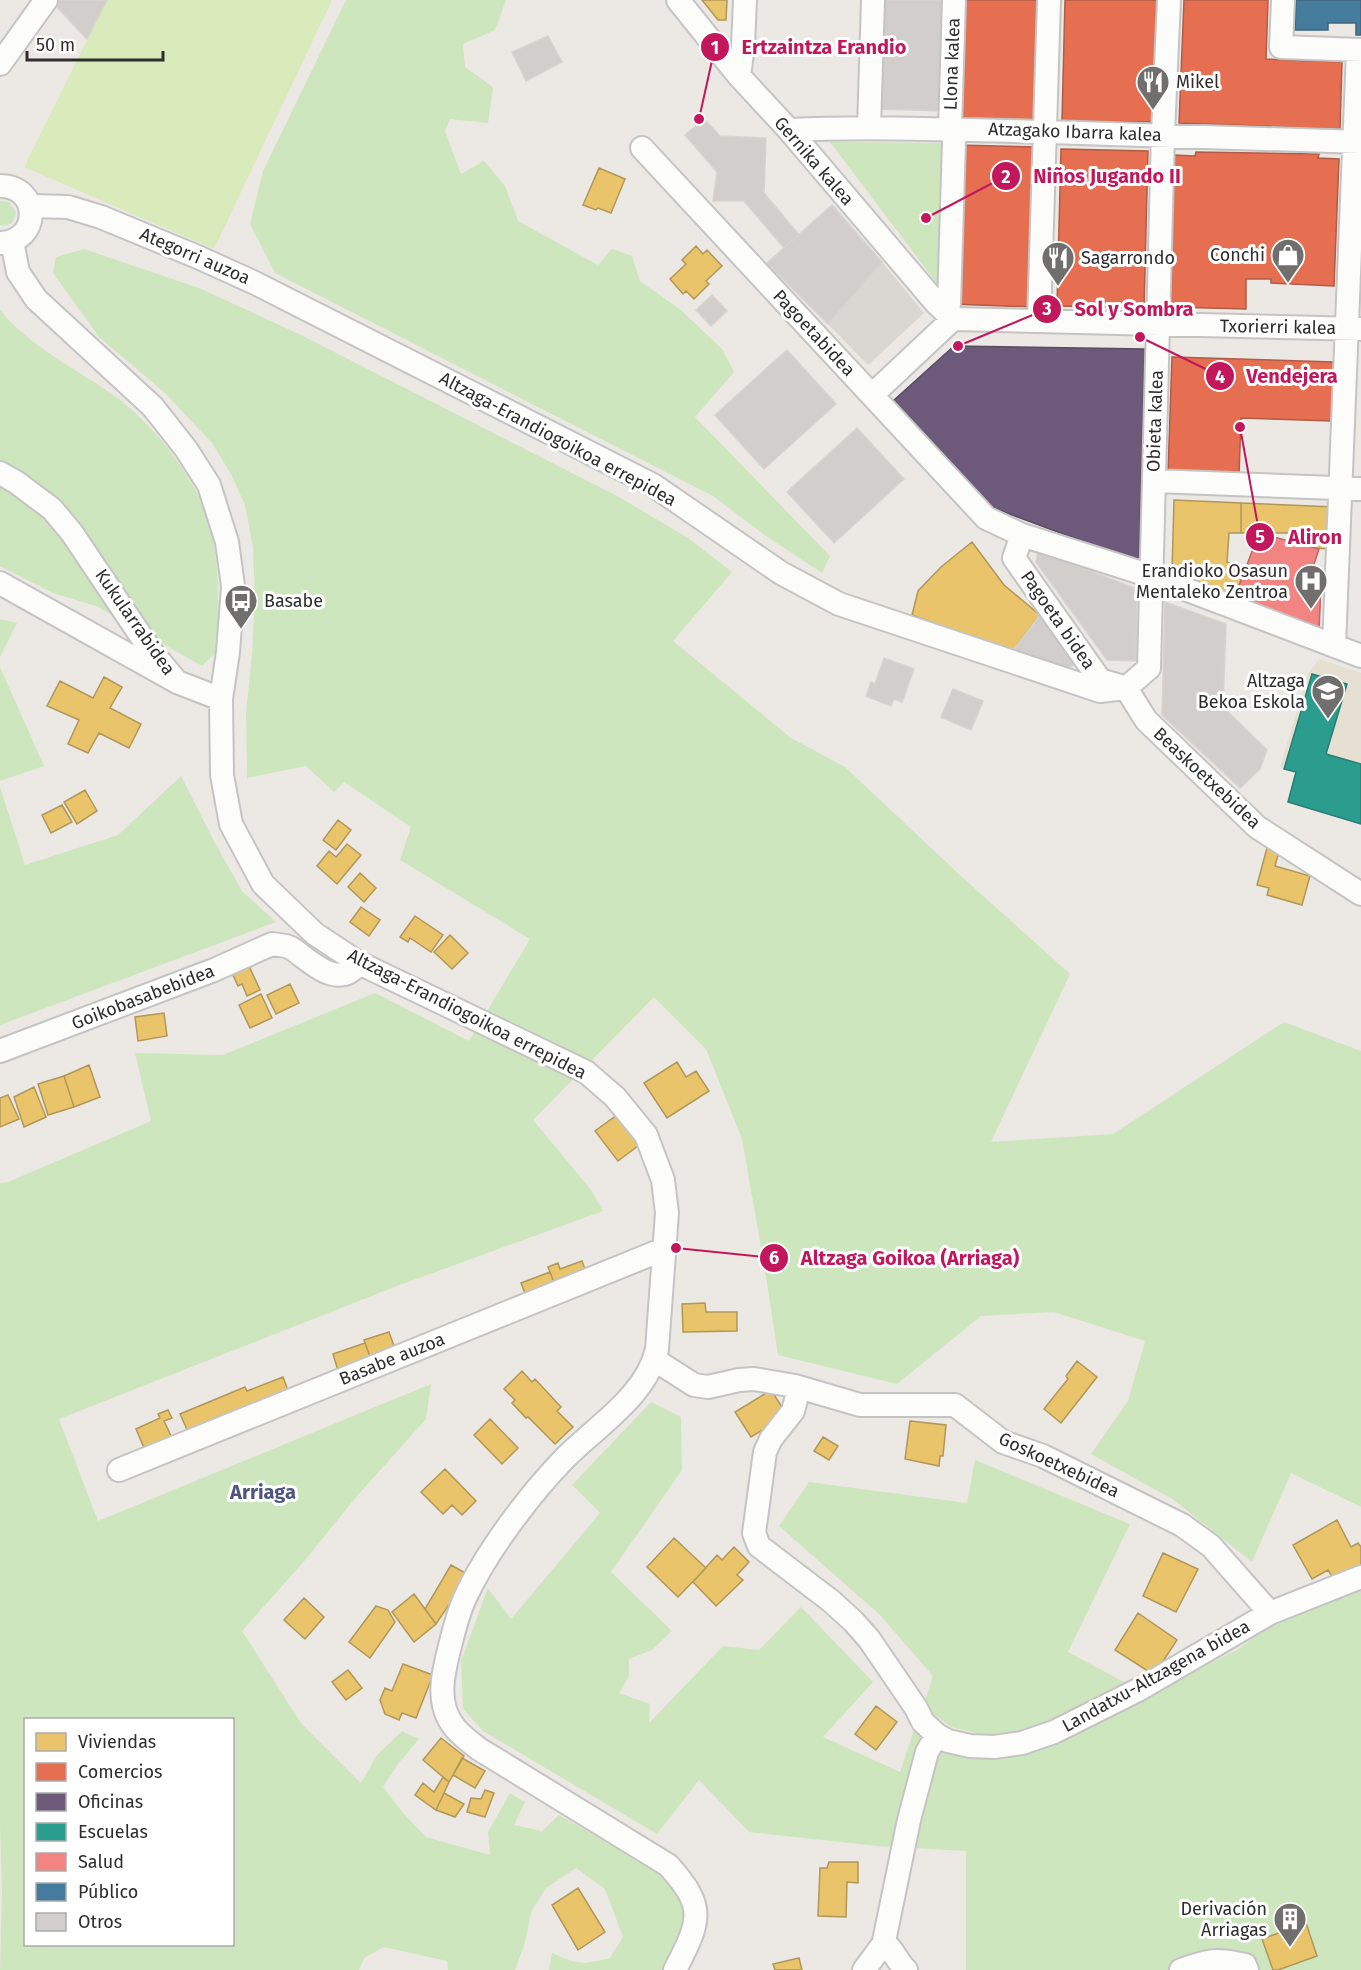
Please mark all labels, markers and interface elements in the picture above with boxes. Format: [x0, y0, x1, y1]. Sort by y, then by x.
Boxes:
street label: Llona kalea [939, 17, 965, 111]
scale bar [27, 24, 164, 62]
callout: Ertzaintza Erandio [700, 28, 919, 66]
text: 50 m [36, 34, 75, 56]
text: Ertzaintza Erandio [742, 35, 907, 59]
text: 1 [711, 37, 719, 59]
restaurant icon: Mikel [1135, 64, 1171, 111]
place label: Mikel [1176, 71, 1219, 93]
street label: Gernika kalea [769, 112, 859, 210]
street label: Atzagako Ibarra kalea [988, 118, 1162, 146]
callout: Niños Jugando II [991, 157, 1193, 195]
text: Niños Jugando II [1033, 164, 1181, 188]
text: 2 [1001, 166, 1011, 188]
street label: Ategorri auzoa [136, 223, 254, 289]
shop icon: Conchi [1270, 237, 1306, 284]
restaurant icon: Sagarrondo [1040, 240, 1076, 287]
place label: Conchi [1210, 244, 1265, 266]
place label: Sagarrondo [1081, 247, 1175, 269]
street label: Pagoetabidea [768, 285, 860, 381]
callout: Sol y Sombra [1032, 290, 1205, 328]
text: Sol y Sombra [1074, 297, 1194, 321]
text: 3 [1041, 298, 1052, 320]
street label: Txorierri kalea [1220, 315, 1336, 339]
callout: Vendejera [1205, 357, 1350, 395]
text: Vendejera [1245, 364, 1338, 388]
text: 4 [1215, 366, 1225, 388]
street label: Altzaga-Erandiogoikoa errepidea [436, 367, 680, 511]
street label: Obieta kalea [1142, 370, 1168, 472]
callout: Aliron [1245, 518, 1354, 556]
text: Aliron [1287, 525, 1342, 549]
text: 5 [1255, 526, 1265, 548]
place label: Erandioko Osasun Mentaleko Zentroa [1136, 560, 1288, 603]
hospital icon: Erandioko Osasun Mentaleko Zentroa [1293, 563, 1329, 610]
street label: Kukularrabidea [90, 565, 180, 679]
street label: Pagoeta bidea [1016, 566, 1100, 674]
bus stop icon: Basabe [223, 583, 259, 630]
place label: Basabe [264, 590, 323, 612]
place label: Altzaga Bekoa Eskola [1198, 670, 1305, 713]
school or university icon: Altzaga Bekoa Eskola [1310, 673, 1346, 720]
street label: Beaskoetxebidea [1149, 723, 1265, 833]
street label: Altzaga-Erandiogoikoa errepidea [344, 944, 590, 1084]
street label: Goikobasabebidea [69, 960, 217, 1034]
callout: Altzaga Goikoa (Arriaga) [759, 1239, 1031, 1277]
text: Altzaga Goikoa (Arriaga) [800, 1246, 1020, 1270]
text: 6 [769, 1247, 779, 1269]
street label: Basabe auzoa [336, 1328, 448, 1390]
street label: Goskoetxebidea [995, 1427, 1123, 1503]
district label: Arriaga [229, 1480, 296, 1504]
street label: Landatxu-Altzagena bidea [1058, 1615, 1254, 1737]
legend [24, 1718, 234, 1946]
text: Viviendas [78, 1731, 156, 1753]
text: Comercios [78, 1761, 162, 1783]
text: Oficinas [78, 1791, 143, 1813]
text: Escuelas [78, 1821, 148, 1843]
text: Salud [78, 1851, 124, 1873]
text: Público [78, 1881, 138, 1903]
place label: Derivación Arriagas [1180, 1898, 1267, 1941]
building icon: Derivación Arriagas [1272, 1901, 1308, 1948]
text: Otros [78, 1911, 122, 1933]

